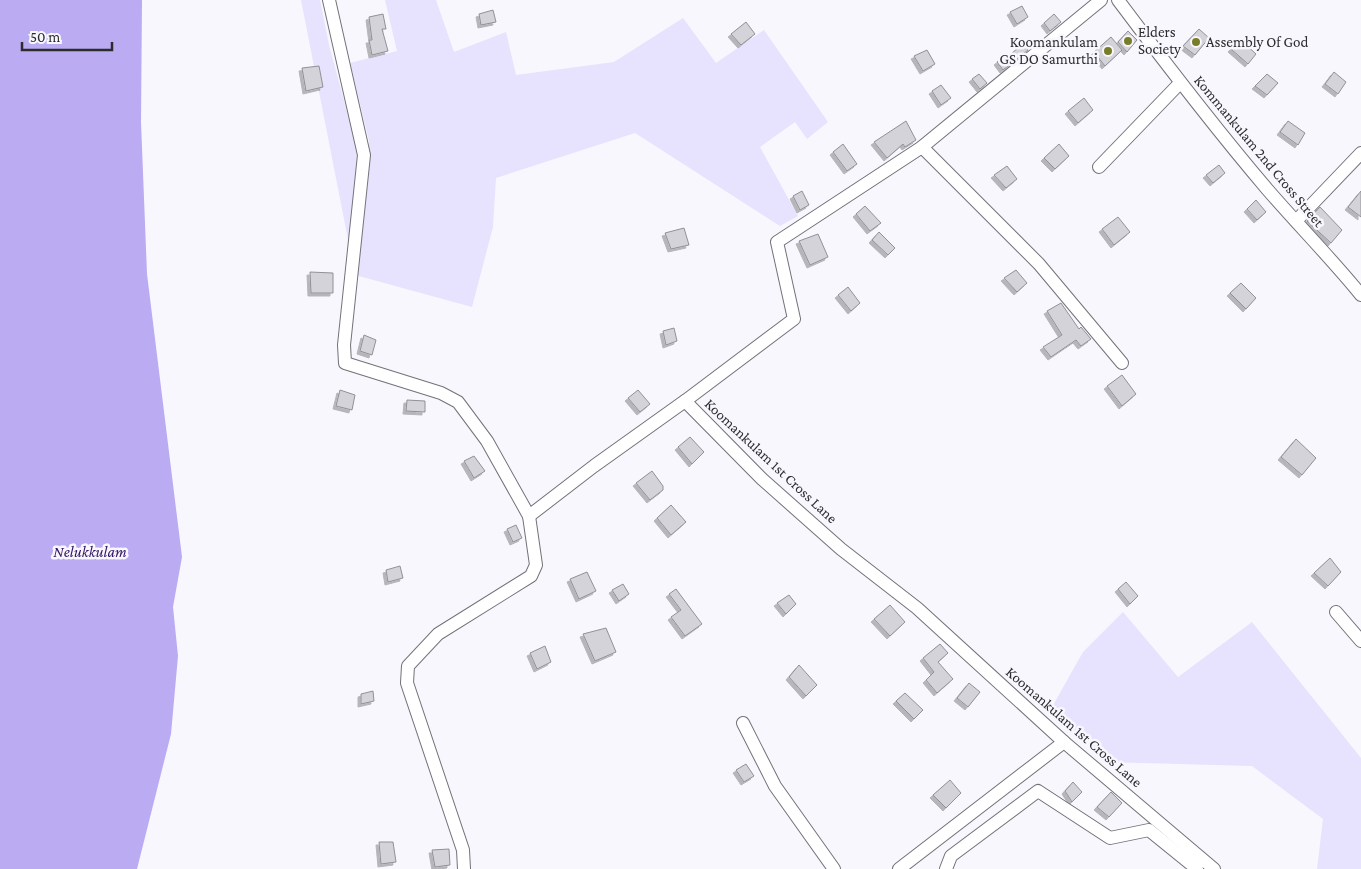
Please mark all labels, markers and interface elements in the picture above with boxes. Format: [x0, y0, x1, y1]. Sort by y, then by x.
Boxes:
scale bar [22, 20, 112, 52]
place label: Elders Society [1138, 24, 1181, 58]
text: 50 m [30, 29, 60, 45]
place label: Koomankulam GS DO Samurthi [1000, 34, 1098, 67]
place label: Assembly Of God [1206, 34, 1309, 51]
marker: Elders Society [1122, 35, 1134, 47]
marker: Assembly Of God [1190, 36, 1202, 48]
marker: Koomankulam GS DO Samurthi [1102, 45, 1114, 57]
street label: Kommankulam 2nd Cross Street [1191, 72, 1328, 231]
street label: Koomankulam 1st Cross Lane [702, 396, 841, 527]
water label: Nelukkulam [53, 543, 127, 560]
street label: Koomankulam 1st Cross Lane [1003, 664, 1146, 791]

